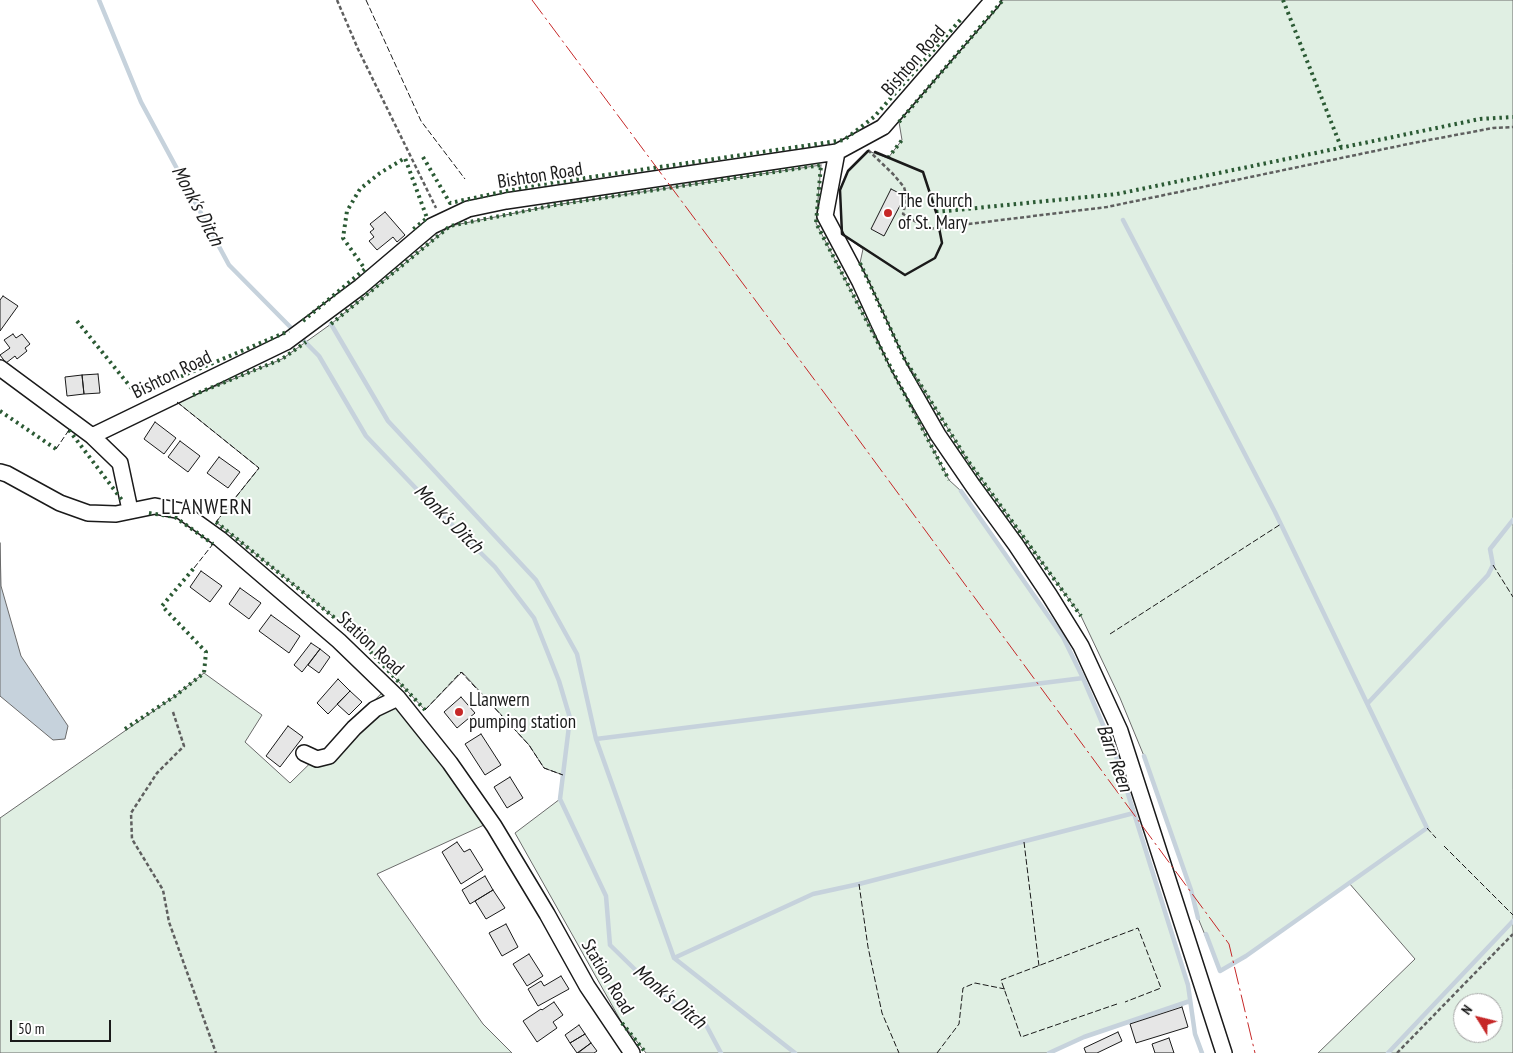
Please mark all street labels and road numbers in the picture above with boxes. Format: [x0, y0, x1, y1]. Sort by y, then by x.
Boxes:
street label: Bishton Road [877, 21, 951, 101]
street label: Bishton Road [496, 158, 584, 194]
street label: Bishton Road [128, 346, 216, 404]
street label: Station Road [332, 607, 408, 681]
street label: Station Road [576, 935, 638, 1019]

